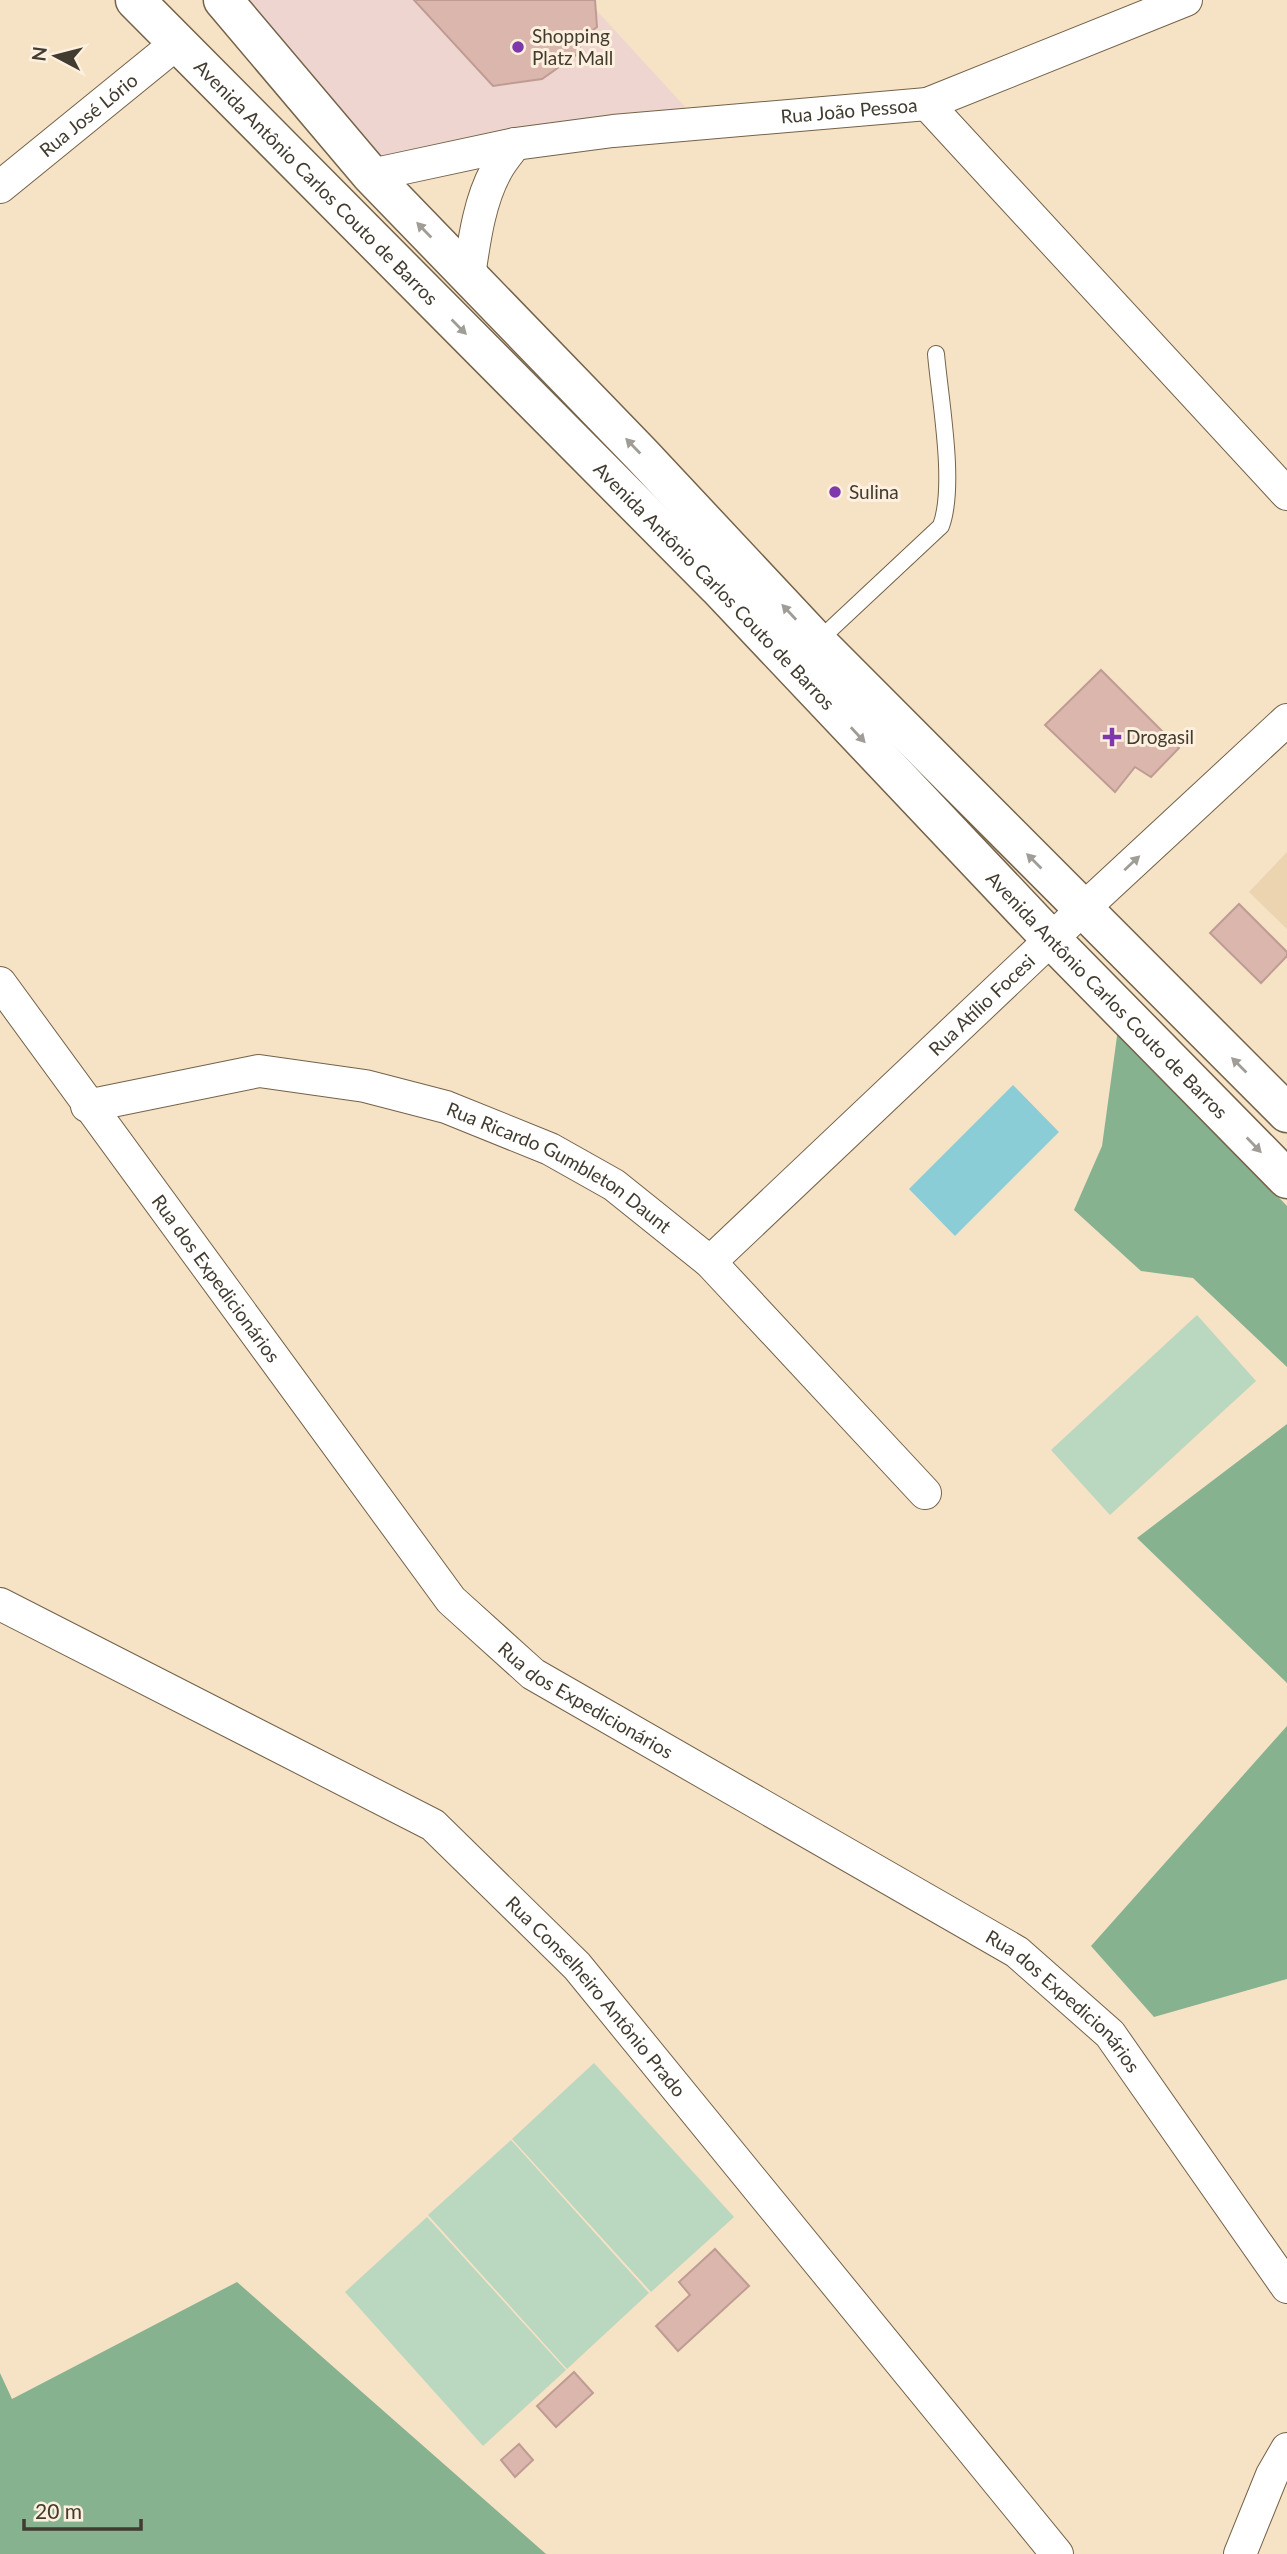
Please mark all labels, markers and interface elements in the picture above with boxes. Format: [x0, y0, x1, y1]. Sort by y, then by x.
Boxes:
north arrow [21, 21, 91, 91]
place label: Shopping Platz Mall [532, 24, 613, 69]
marker: Shopping Platz Mall [510, 39, 526, 55]
text: N [26, 45, 51, 63]
street label: Avenida Antônio Carlos Couto de Barros [190, 55, 443, 309]
street label: Rua José Lório [34, 68, 142, 161]
street label: Rua João Pessoa [780, 93, 918, 128]
one-way arrow [415, 221, 432, 238]
one-way arrow [451, 318, 467, 335]
one-way arrow [626, 438, 642, 455]
street label: Avenida Antônio Carlos Couto de Barros [589, 457, 840, 714]
place label: Sulina [849, 480, 899, 503]
marker: Sulina [827, 484, 843, 500]
one-way arrow [781, 604, 797, 621]
place label: Drogasil [1126, 725, 1194, 748]
one-way arrow [849, 726, 865, 743]
marker: Drogasil [1104, 729, 1120, 745]
one-way arrow [1026, 853, 1043, 870]
one-way arrow [1123, 856, 1140, 872]
street label: Avenida Antônio Carlos Couto de Barros [982, 866, 1233, 1123]
street label: Rua Atílio Focesi [924, 949, 1039, 1060]
one-way arrow [1230, 1057, 1247, 1074]
street label: Rua Ricardo Gumbleton Daunt [444, 1097, 676, 1238]
one-way arrow [1245, 1136, 1261, 1153]
street label: Rua dos Expedicionários [147, 1190, 285, 1367]
street label: Rua dos Expedicionários [494, 1636, 677, 1763]
street label: Rua Conselheiro Antônio Prado [502, 1891, 691, 2101]
street label: Rua dos Expedicionários [982, 1925, 1145, 2077]
scale bar [24, 2488, 142, 2532]
text: 20 m [35, 2498, 82, 2523]

